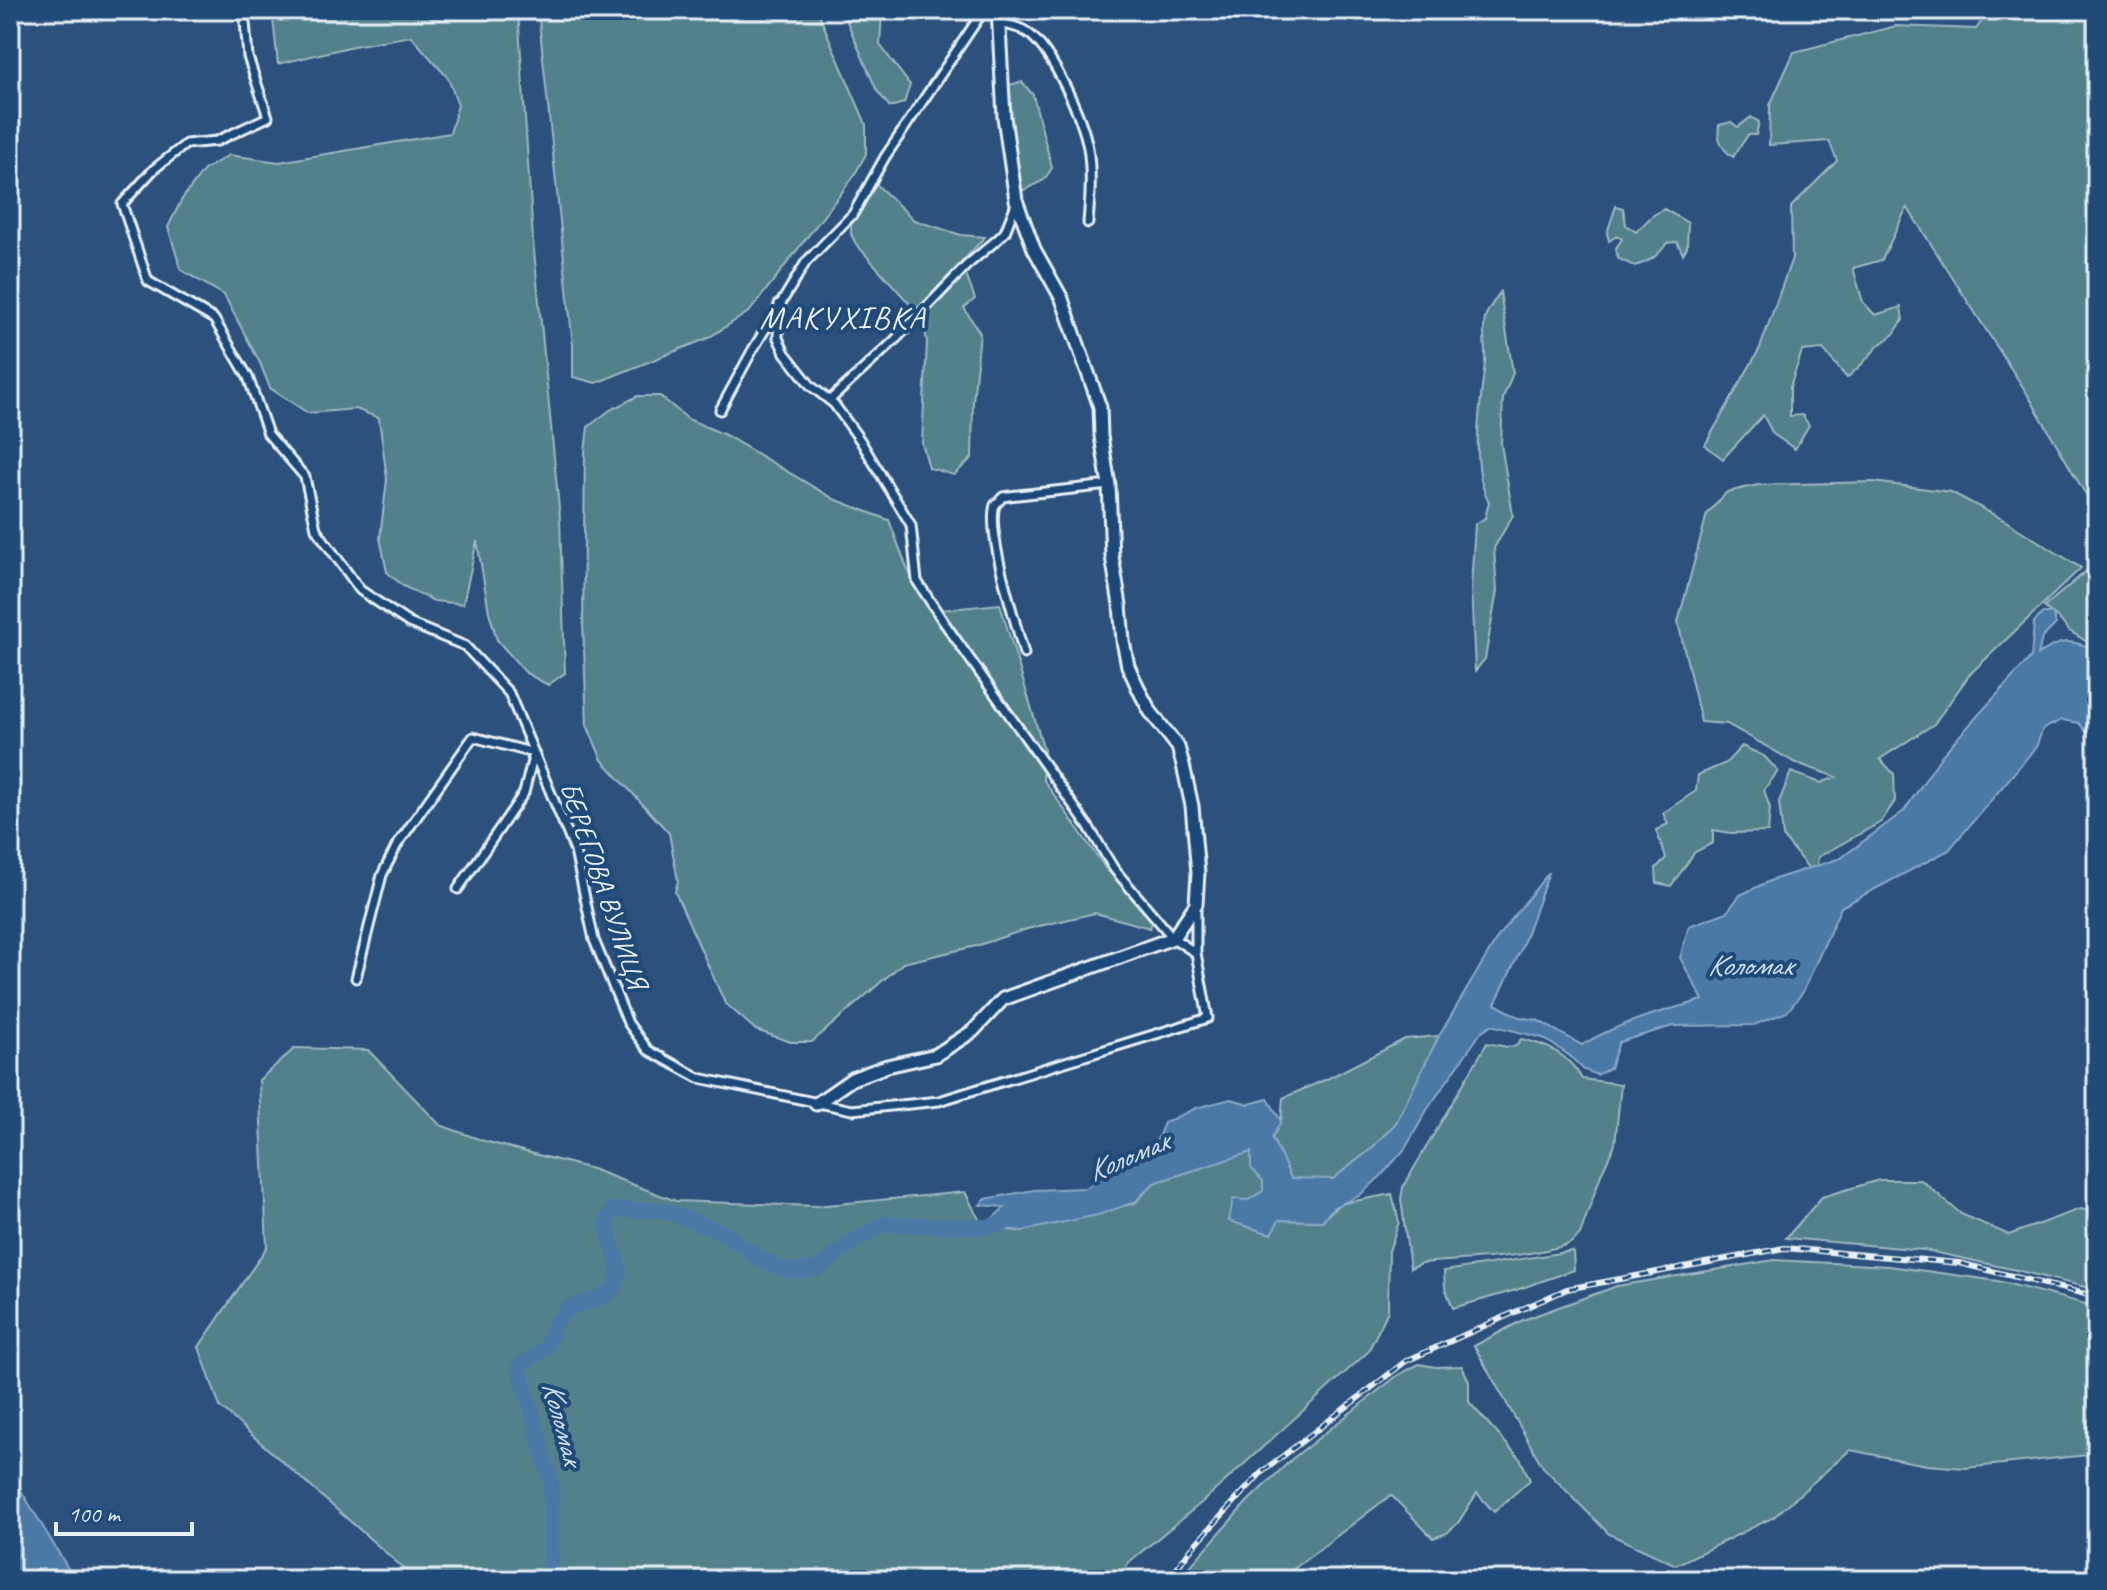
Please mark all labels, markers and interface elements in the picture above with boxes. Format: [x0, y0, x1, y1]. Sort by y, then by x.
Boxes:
district label: МАКУХІВКА [759, 297, 927, 338]
street label: БЕРЕГОВА ВУЛИЦЯ [552, 777, 657, 997]
water label: Коломак [1707, 946, 1798, 984]
water label: Коломак [1081, 1120, 1179, 1190]
water label: Коломак [534, 1377, 594, 1474]
scale bar [56, 1486, 192, 1536]
text: 100 m [68, 1499, 122, 1529]

